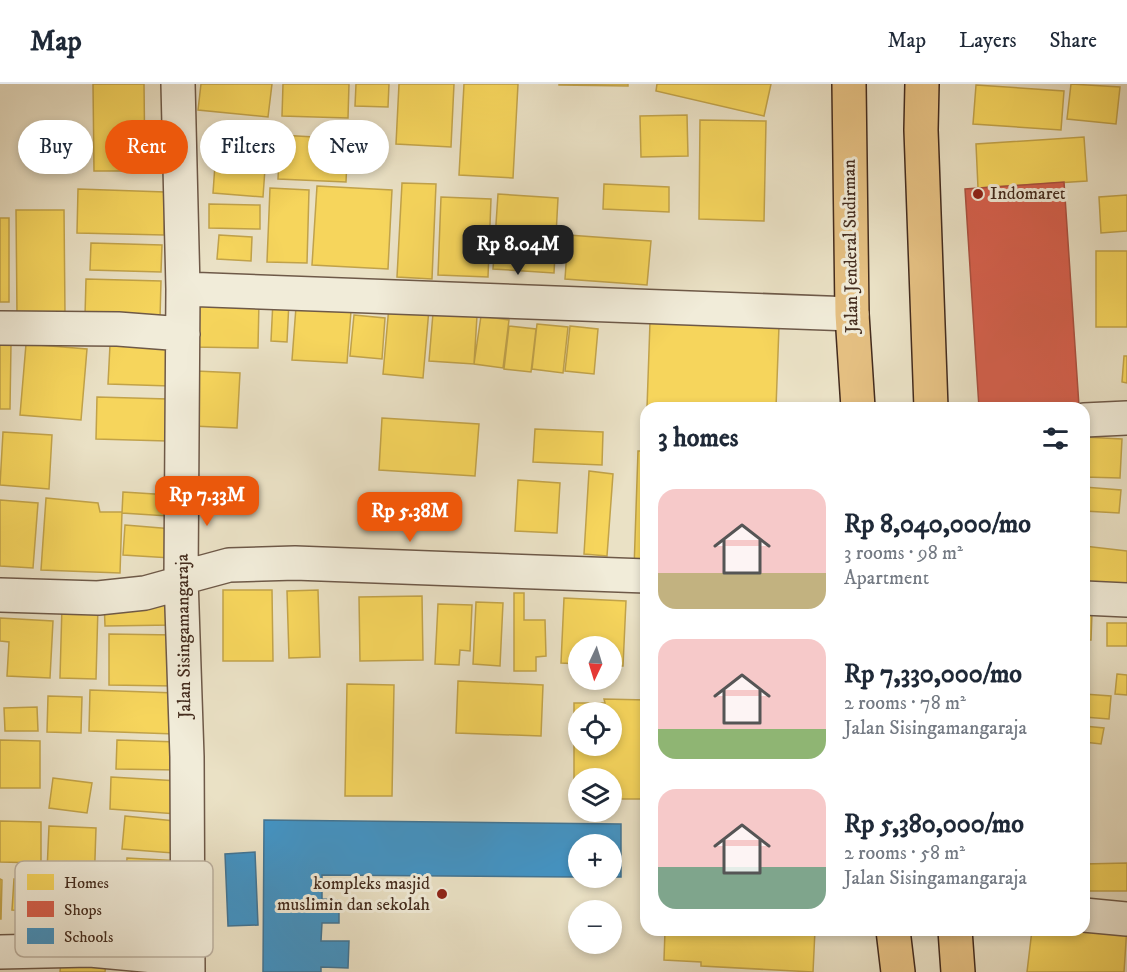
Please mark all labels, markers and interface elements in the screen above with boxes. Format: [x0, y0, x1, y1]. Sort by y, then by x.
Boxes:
text: Map [30, 24, 82, 59]
text: Map [887, 28, 926, 54]
text: Layers [959, 28, 1017, 54]
text: Share [1050, 28, 1097, 54]
chip: Buy [18, 120, 93, 174]
chip: Rent [105, 120, 188, 174]
chip: Filters [200, 120, 296, 174]
chip: New [308, 120, 389, 174]
street label: Jalan Jenderal Sudirman [838, 158, 864, 335]
place label: Indomaret [990, 183, 1066, 205]
marker: Indomaret [971, 187, 985, 201]
pin: Rp 8.04M [456, 225, 580, 276]
text: Rp 8.04M [477, 232, 559, 257]
text: 3 homes [658, 422, 738, 455]
icon: filters [1039, 422, 1072, 455]
pin: Rp 7.33M [145, 476, 269, 527]
text: Rp 7.33M [169, 483, 245, 508]
pin: Rp 5.38M [348, 492, 472, 543]
text: Rp 5.38M [371, 499, 449, 524]
text: Rp 8,040,000/mo [844, 508, 1031, 541]
icon: home [706, 513, 778, 585]
text: 3 rooms · 98 m² [844, 541, 963, 566]
street label: Jalan Sisingamangaraja [172, 553, 196, 720]
text: Apartment [844, 566, 929, 591]
north arrow [568, 636, 622, 690]
map controls [568, 636, 622, 954]
text: Rp 7,330,000/mo [844, 658, 1022, 691]
icon: home [706, 663, 778, 735]
text: 2 rooms · 78 m² [844, 691, 966, 716]
button: locate [568, 702, 622, 756]
text: Jalan Sisingamangaraja [844, 716, 1027, 741]
button: layers [568, 768, 622, 822]
text: Rp 5,380,000/mo [844, 808, 1024, 841]
icon: home [706, 813, 778, 885]
button: + [568, 834, 622, 888]
text: 2 rooms · 58 m² [844, 841, 965, 866]
legend [15, 861, 213, 957]
text: Jalan Sisingamangaraja [844, 866, 1027, 891]
text: Homes [64, 873, 109, 893]
place label: kompleks masjid muslimin dan sekolah [277, 873, 431, 916]
marker: kompleks masjid muslimin dan sekolah [435, 887, 449, 901]
text: Shops [64, 900, 102, 920]
button: − [568, 900, 622, 954]
text: Schools [64, 927, 113, 947]

